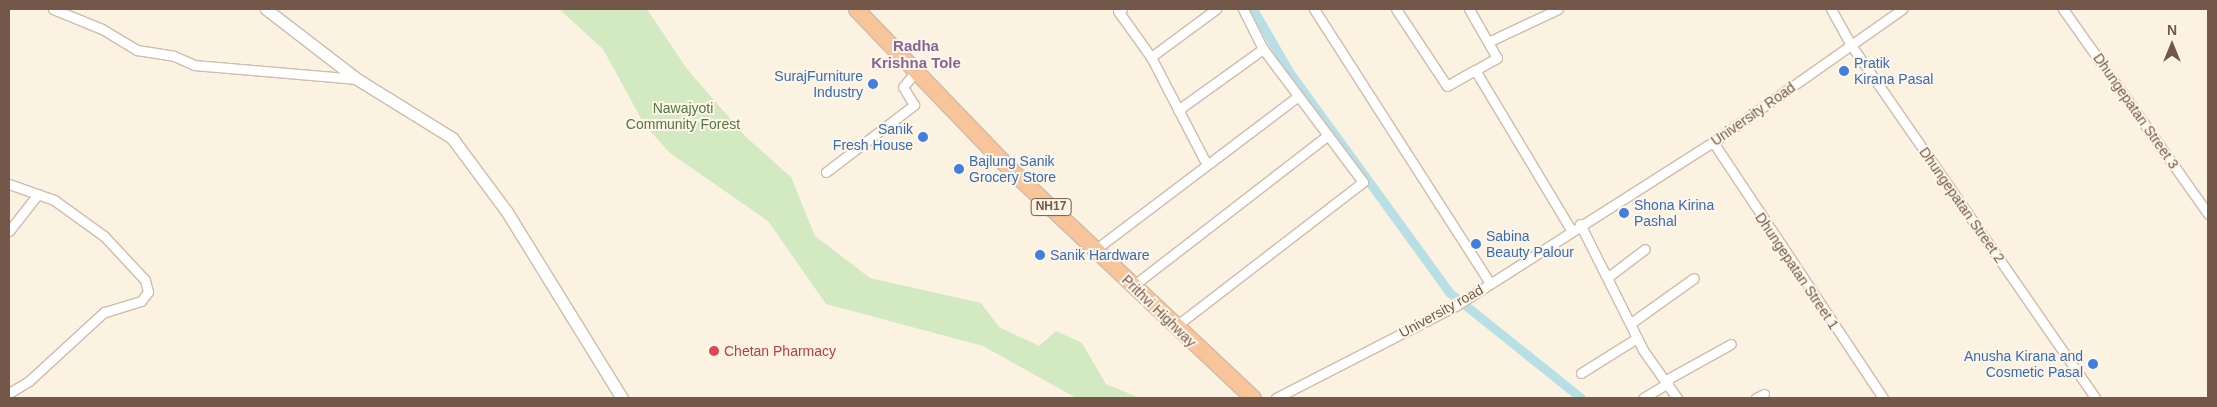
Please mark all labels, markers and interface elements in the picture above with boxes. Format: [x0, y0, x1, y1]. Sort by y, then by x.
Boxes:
north arrow [2147, 20, 2197, 70]
text: N [2167, 22, 2177, 38]
district label: Radha Krishna Tole [871, 36, 961, 71]
street label: Dhungepatan Street 3 [2090, 50, 2182, 172]
place label: Pratik Kirana Pasal [1854, 55, 1933, 88]
marker: Pratik Kirana Pasal [1838, 65, 1850, 77]
place label: SurajFurniture Industry [774, 68, 863, 100]
marker: SurajFurniture Industry [867, 78, 879, 90]
street label: University Road [1708, 79, 1798, 149]
park label: Nawajyoti Community Forest [626, 100, 740, 132]
place label: Sanik Fresh House [833, 121, 913, 154]
marker: Sanik Fresh House [917, 131, 929, 143]
street label: Dhungepatan Street 2 [1916, 144, 2008, 266]
place label: Bajlung Sanik Grocery Store [969, 153, 1056, 186]
marker: Bajlung Sanik Grocery Store [953, 163, 965, 175]
place label: Shona Kirina Pashal [1634, 197, 1714, 230]
road number: NH17 [1030, 198, 1072, 216]
marker: Shona Kirina Pashal [1618, 207, 1630, 219]
street label: Dhungepatan Street 1 [1752, 210, 1842, 332]
place label: Sabina Beauty Palour [1486, 228, 1574, 260]
marker: Sabina Beauty Palour [1470, 238, 1482, 250]
place label: Sanik Hardware [1050, 247, 1150, 263]
marker: Sanik Hardware [1034, 249, 1046, 261]
street label: Prithvi Highway [1118, 271, 1200, 351]
street label: University road [1396, 281, 1486, 341]
place label: Chetan Pharmacy [724, 343, 836, 359]
marker: Chetan Pharmacy [708, 345, 720, 357]
place label: Anusha Kirana and Cosmetic Pasal [1964, 348, 2083, 381]
marker: Anusha Kirana and Cosmetic Pasal [2087, 358, 2099, 370]

